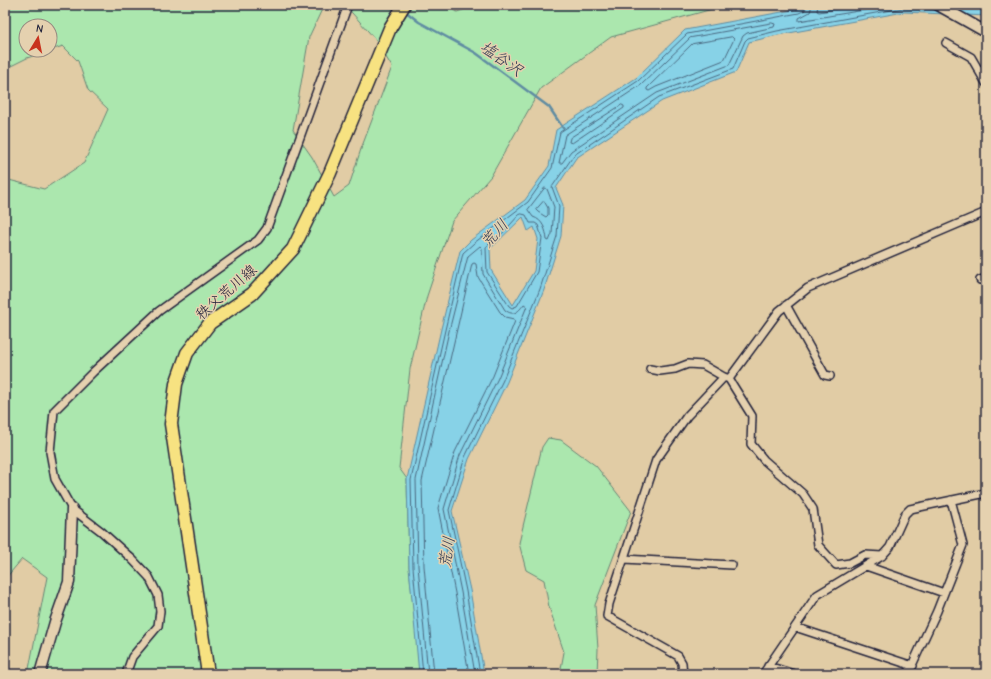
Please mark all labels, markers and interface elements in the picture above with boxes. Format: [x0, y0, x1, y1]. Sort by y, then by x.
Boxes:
north arrow [18, 18, 58, 58]
text: N [35, 22, 44, 36]
water label: 塩谷沢 [477, 38, 527, 81]
water label: 荒川 [477, 216, 512, 252]
street label: 秩父荒川線 [192, 261, 260, 323]
water label: 荒川 [436, 535, 458, 569]

